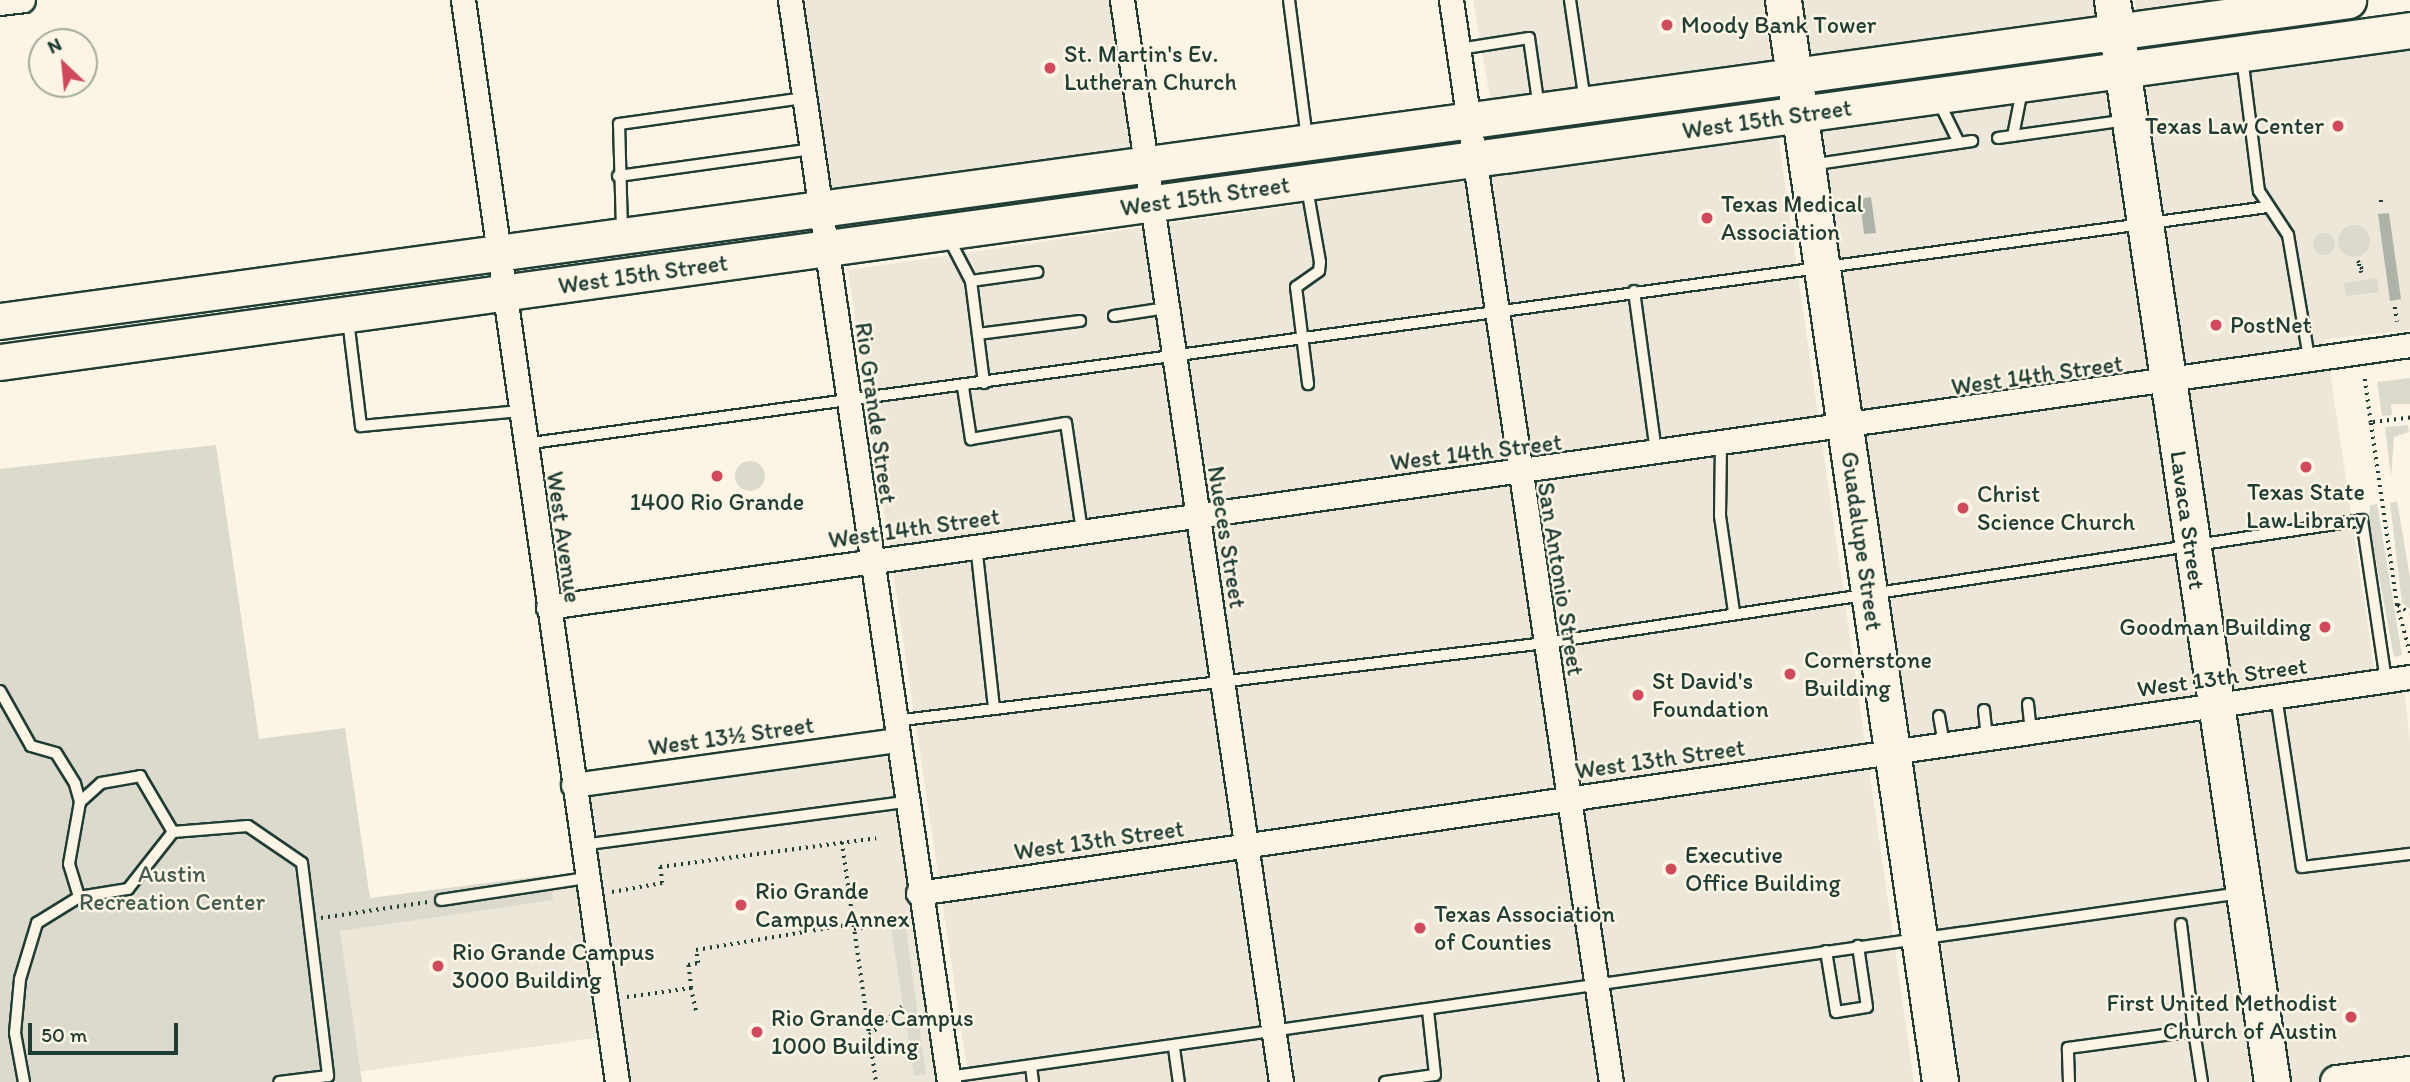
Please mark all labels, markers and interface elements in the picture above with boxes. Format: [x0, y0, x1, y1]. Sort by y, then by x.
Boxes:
place label: Moody Bank Tower [1681, 11, 1874, 39]
marker: Moody Bank Tower [1659, 17, 1675, 33]
north arrow [28, 28, 98, 98]
text: N [44, 32, 65, 59]
place label: St. Martin's Ev. Lutheran Church [1064, 40, 1238, 96]
marker: St. Martin's Ev. Lutheran Church [1042, 60, 1058, 76]
street label: West 15th Street [1681, 93, 1853, 145]
place label: Texas Law Center [2145, 112, 2324, 140]
marker: Texas Law Center [2330, 118, 2346, 134]
street label: West 15th Street [1119, 170, 1291, 222]
place label: Texas Medical Association [1721, 190, 1863, 246]
marker: Texas Medical Association [1699, 210, 1715, 226]
street label: West 15th Street [557, 248, 729, 300]
place label: PostNet [2230, 311, 2312, 339]
marker: PostNet [2208, 317, 2224, 333]
street label: Rio Grande Street [849, 320, 903, 506]
street label: West 14th Street [1950, 349, 2124, 401]
street label: West 14th Street [1389, 427, 1563, 477]
street label: Lavaca Street [2164, 449, 2212, 591]
street label: Guadalupe Street [1835, 450, 1889, 632]
marker: Texas State Law Library [2298, 459, 2314, 475]
street label: Nueces Street [1202, 464, 1252, 610]
marker: 1400 Rio Grande [709, 468, 725, 484]
street label: West Avenue [541, 470, 587, 604]
place label: Texas State Law Library [2247, 478, 2365, 534]
street label: San Antonio Street [1531, 480, 1591, 678]
place label: Christ Science Church [1977, 480, 2135, 536]
place label: 1400 Rio Grande [630, 488, 804, 516]
marker: Christ Science Church [1955, 500, 1971, 516]
street label: West 14th Street [827, 502, 1001, 554]
place label: Goodman Building [2119, 613, 2311, 641]
marker: Goodman Building [2317, 619, 2333, 635]
place label: Cornerstone Building [1804, 646, 1932, 702]
street label: West 13th Street [2136, 651, 2308, 703]
marker: Cornerstone Building [1782, 666, 1798, 682]
place label: St David's Foundation [1652, 667, 1769, 723]
marker: St David's Foundation [1630, 687, 1646, 703]
street label: West 13½ Street [646, 710, 816, 762]
street label: West 13th Street [1574, 733, 1746, 785]
street label: West 13th Street [1013, 814, 1185, 866]
place label: Executive Office Building [1685, 841, 1841, 897]
park label: Austin Recreation Center [79, 860, 265, 916]
marker: Executive Office Building [1663, 861, 1679, 877]
place label: Rio Grande Campus Annex [755, 877, 909, 933]
marker: Rio Grande Campus Annex [733, 897, 749, 913]
place label: Texas Association of Counties [1434, 900, 1615, 956]
marker: Texas Association of Counties [1412, 920, 1428, 936]
place label: Rio Grande Campus 3000 Building [452, 938, 655, 994]
marker: Rio Grande Campus 3000 Building [430, 958, 446, 974]
place label: First United Methodist Church of Austin [2107, 989, 2337, 1045]
place label: Rio Grande Campus 1000 Building [771, 1004, 974, 1060]
scale bar [32, 1009, 182, 1052]
marker: First United Methodist Church of Austin [2343, 1009, 2359, 1025]
text: 50 m [41, 1022, 87, 1047]
marker: Rio Grande Campus 1000 Building [749, 1024, 765, 1040]

